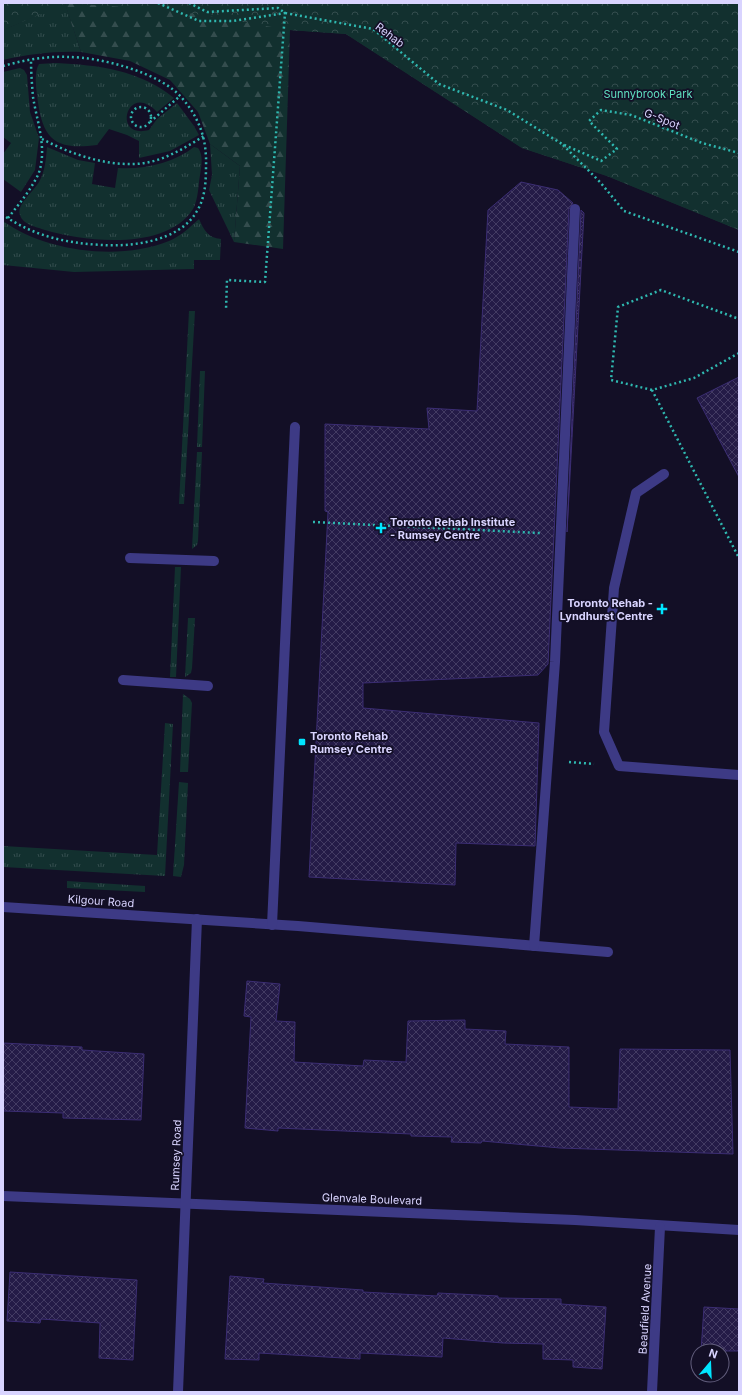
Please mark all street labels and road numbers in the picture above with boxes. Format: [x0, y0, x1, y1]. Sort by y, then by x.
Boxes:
street label: Rehab [373, 20, 407, 51]
street label: G-Spot [642, 106, 682, 133]
street label: Kilgour Road [67, 892, 135, 910]
street label: Rumsey Road [168, 1119, 184, 1191]
street label: Glenvale Boulevard [322, 1190, 422, 1208]
street label: Beaufield Avenue [636, 1263, 654, 1355]

